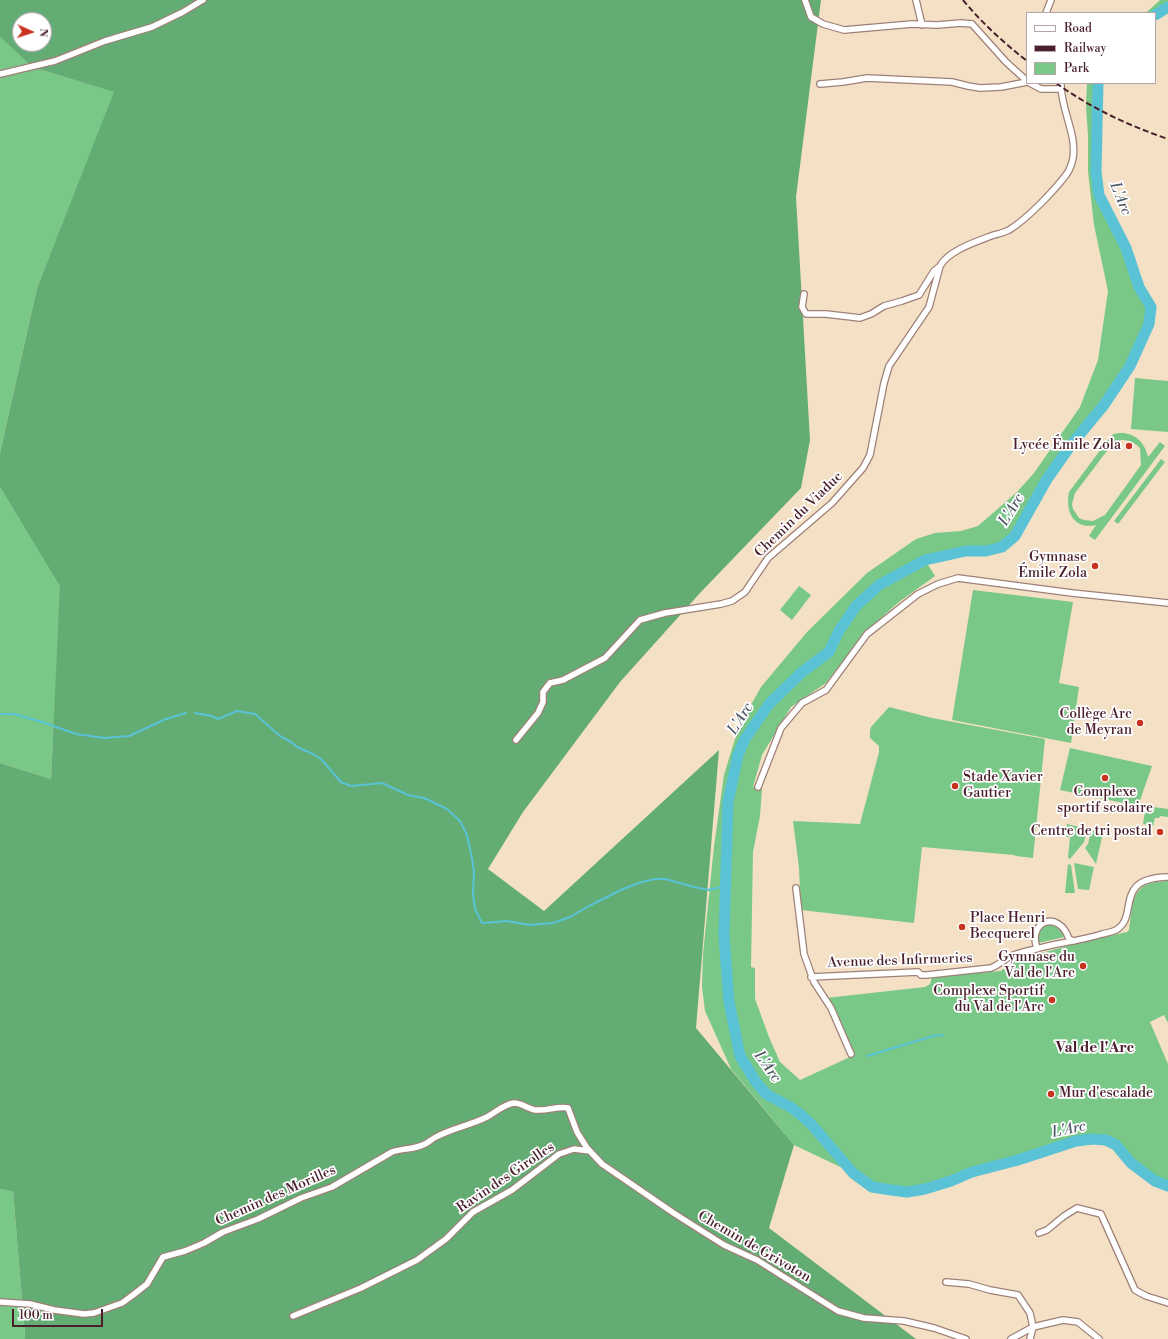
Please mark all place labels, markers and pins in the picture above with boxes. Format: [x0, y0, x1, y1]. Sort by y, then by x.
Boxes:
place label: Lycée Émile Zola [1013, 438, 1121, 454]
marker: Lycée Émile Zola [1124, 441, 1134, 451]
place label: Gymnase Émile Zola [1018, 550, 1087, 582]
marker: Gymnase Émile Zola [1090, 561, 1100, 571]
place label: Collège Arc de Meyran [1060, 707, 1132, 740]
marker: Collège Arc de Meyran [1135, 718, 1145, 728]
place label: Stade Xavier Gautier [963, 770, 1043, 802]
marker: Complexe sportif scolaire [1100, 773, 1110, 783]
marker: Stade Xavier Gautier [950, 781, 960, 791]
place label: Complexe sportif scolaire [1057, 785, 1153, 818]
place label: Centre de tri postal [1031, 824, 1152, 840]
marker: Centre de tri postal [1155, 827, 1165, 837]
place label: Place Henri Becquerel [970, 911, 1045, 944]
marker: Place Henri Becquerel [957, 922, 967, 932]
place label: Gymnase du Val de l'Arc [998, 950, 1075, 982]
marker: Gymnase du Val de l'Arc [1078, 961, 1088, 971]
place label: Complexe Sportif du Val de l'Arc [933, 984, 1044, 1016]
marker: Complexe Sportif du Val de l'Arc [1047, 995, 1057, 1005]
place label: Mur d'escalade [1059, 1086, 1153, 1102]
marker: Mur d'escalade [1046, 1089, 1056, 1099]

